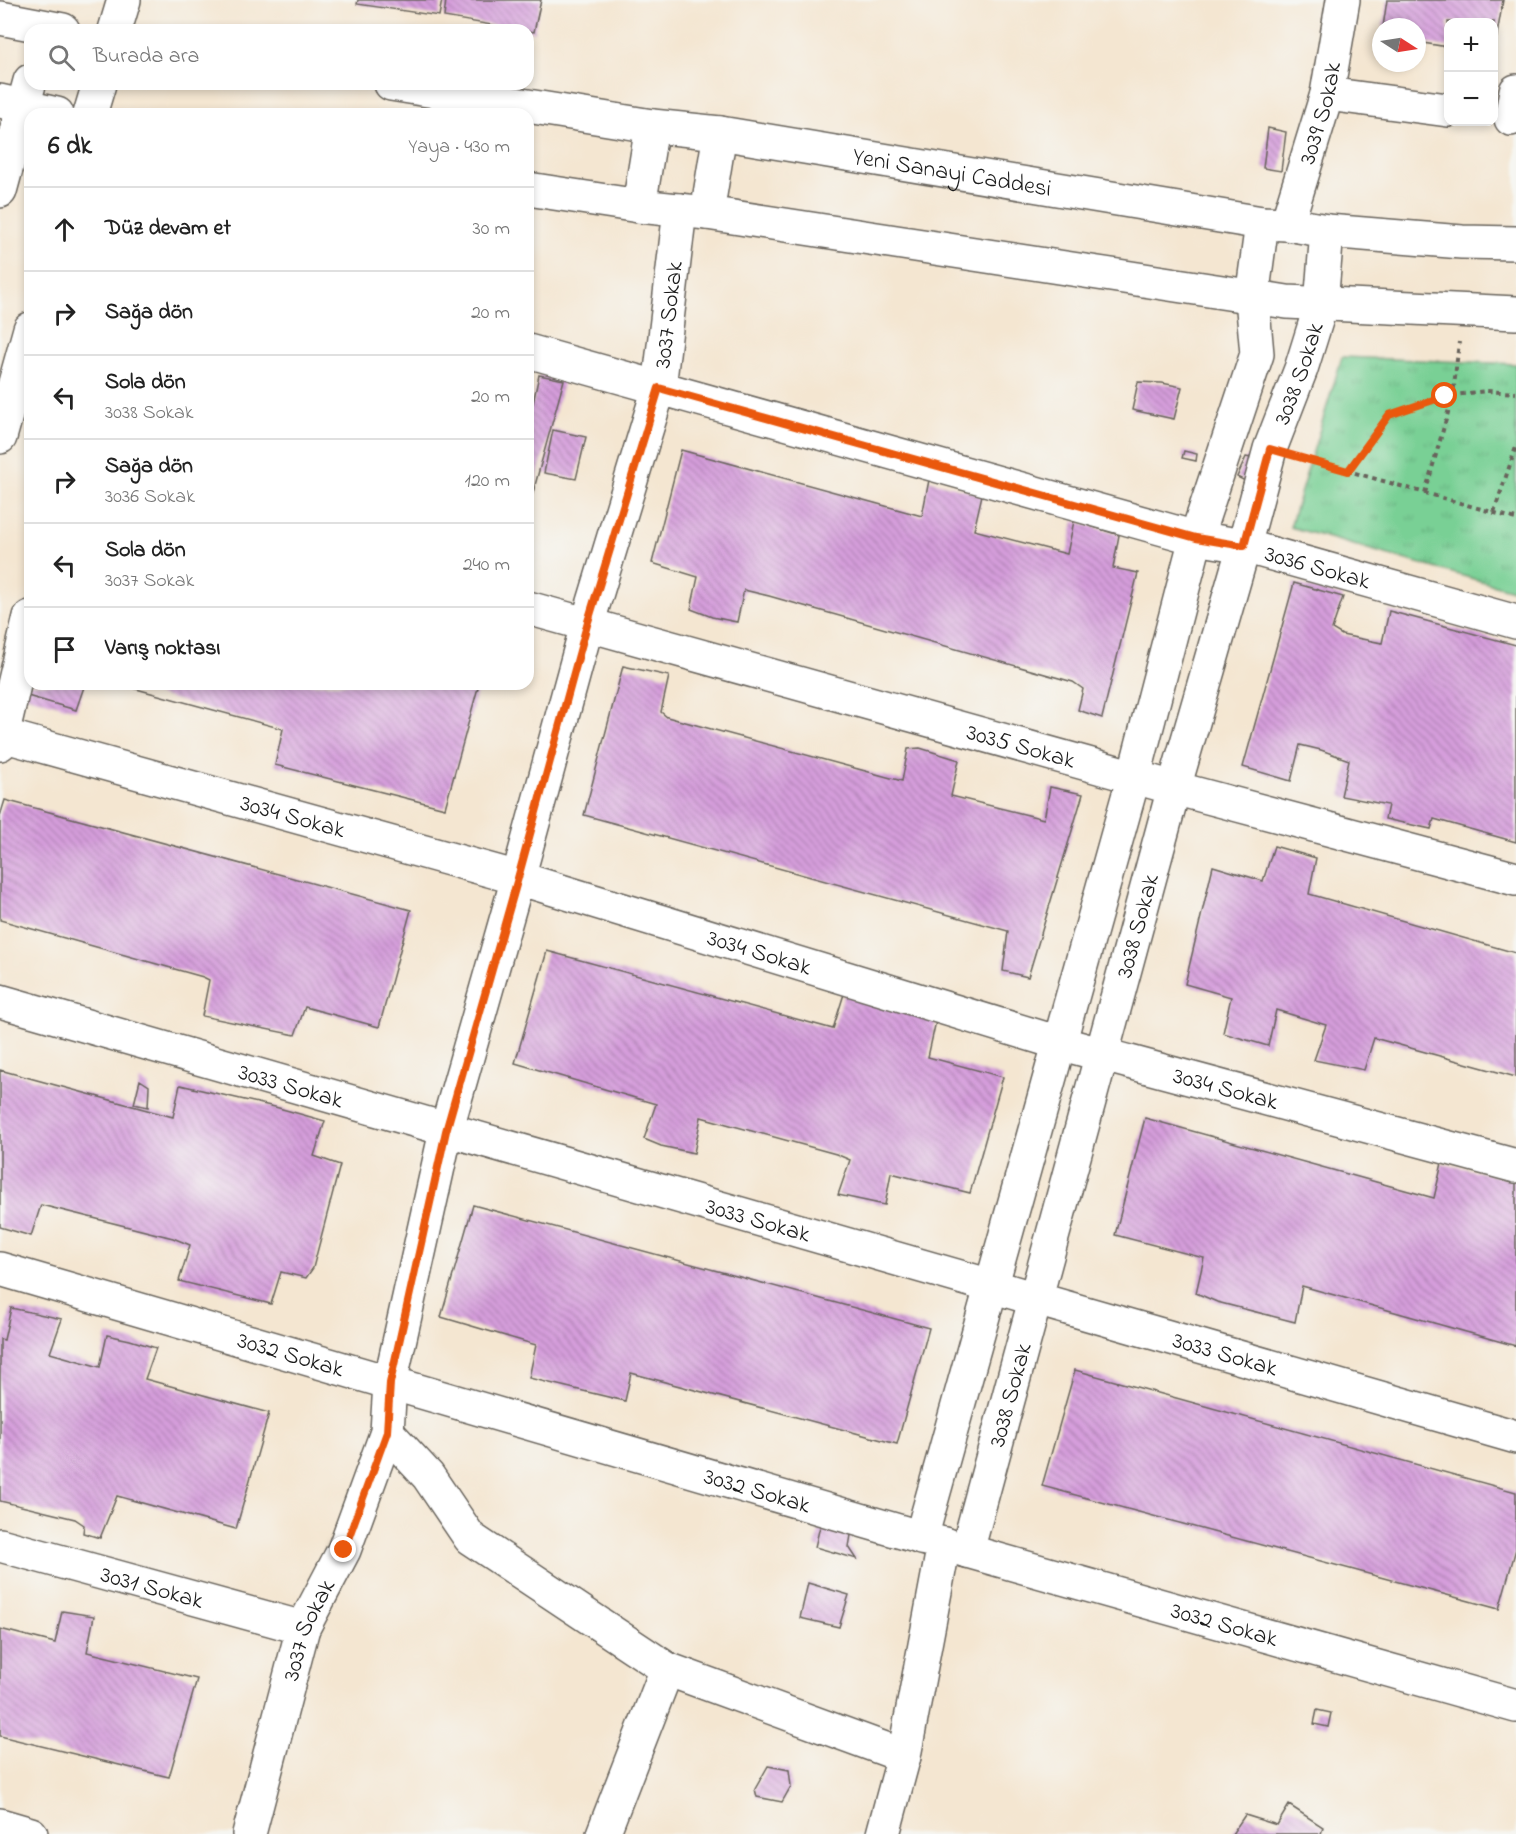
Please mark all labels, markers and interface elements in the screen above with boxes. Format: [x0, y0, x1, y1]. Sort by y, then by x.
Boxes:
north arrow [1372, 18, 1426, 72]
map controls [1444, 18, 1498, 126]
button: + [1444, 18, 1498, 72]
search box [24, 24, 534, 90]
icon: search [45, 41, 78, 74]
text: Burada ara [93, 41, 199, 73]
street label: 3039 Sokak [1291, 59, 1352, 169]
button: − [1444, 72, 1498, 126]
text: 6 dk [48, 128, 92, 166]
text: Yaya · 430 m [408, 133, 510, 162]
street label: Yeni Sanayi Caddesi [850, 140, 1054, 208]
icon: ahead [48, 213, 81, 246]
text: Düz devam et [105, 213, 231, 245]
text: 30 m [473, 215, 510, 244]
street label: 3037 Sokak [647, 259, 694, 370]
icon: right [48, 297, 81, 330]
text: Sağa dön [105, 297, 193, 329]
text: 20 m [471, 299, 510, 328]
street label: 3038 Sokak [1266, 318, 1335, 430]
text: Sola dön [105, 367, 186, 399]
icon: left [48, 381, 81, 414]
route start [1431, 382, 1457, 408]
text: 20 m [471, 383, 510, 412]
text: 3038 Sokak [105, 399, 194, 428]
text: Sağa dön [105, 451, 193, 483]
icon: right [48, 465, 81, 498]
text: 120 m [465, 467, 510, 496]
text: 3036 Sokak [105, 483, 195, 512]
text: Sola dön [105, 535, 186, 567]
street label: 3036 Sokak [1260, 538, 1374, 601]
icon: left [48, 549, 81, 582]
text: 240 m [463, 551, 510, 580]
text: 3037 Sokak [105, 567, 194, 596]
icon: arrive [48, 633, 81, 666]
text: Varış noktası [105, 633, 220, 665]
street label: 3035 Sokak [962, 716, 1079, 780]
street label: 3034 Sokak [236, 787, 349, 849]
street label: 3038 Sokak [1108, 870, 1170, 982]
street label: 3034 Sokak [702, 922, 816, 987]
street label: 3033 Sokak [234, 1056, 347, 1120]
street label: 3034 Sokak [1169, 1060, 1282, 1121]
street label: 3033 Sokak [701, 1190, 814, 1254]
street label: 3032 Sokak [233, 1324, 348, 1388]
street label: 3033 Sokak [1168, 1324, 1282, 1387]
street label: 3038 Sokak [981, 1339, 1043, 1451]
street label: 3032 Sokak [699, 1460, 815, 1525]
route end [330, 1536, 356, 1562]
street label: 3031 Sokak [96, 1558, 207, 1620]
street label: 3037 Sokak [275, 1573, 346, 1685]
street label: 3032 Sokak [1167, 1594, 1282, 1658]

